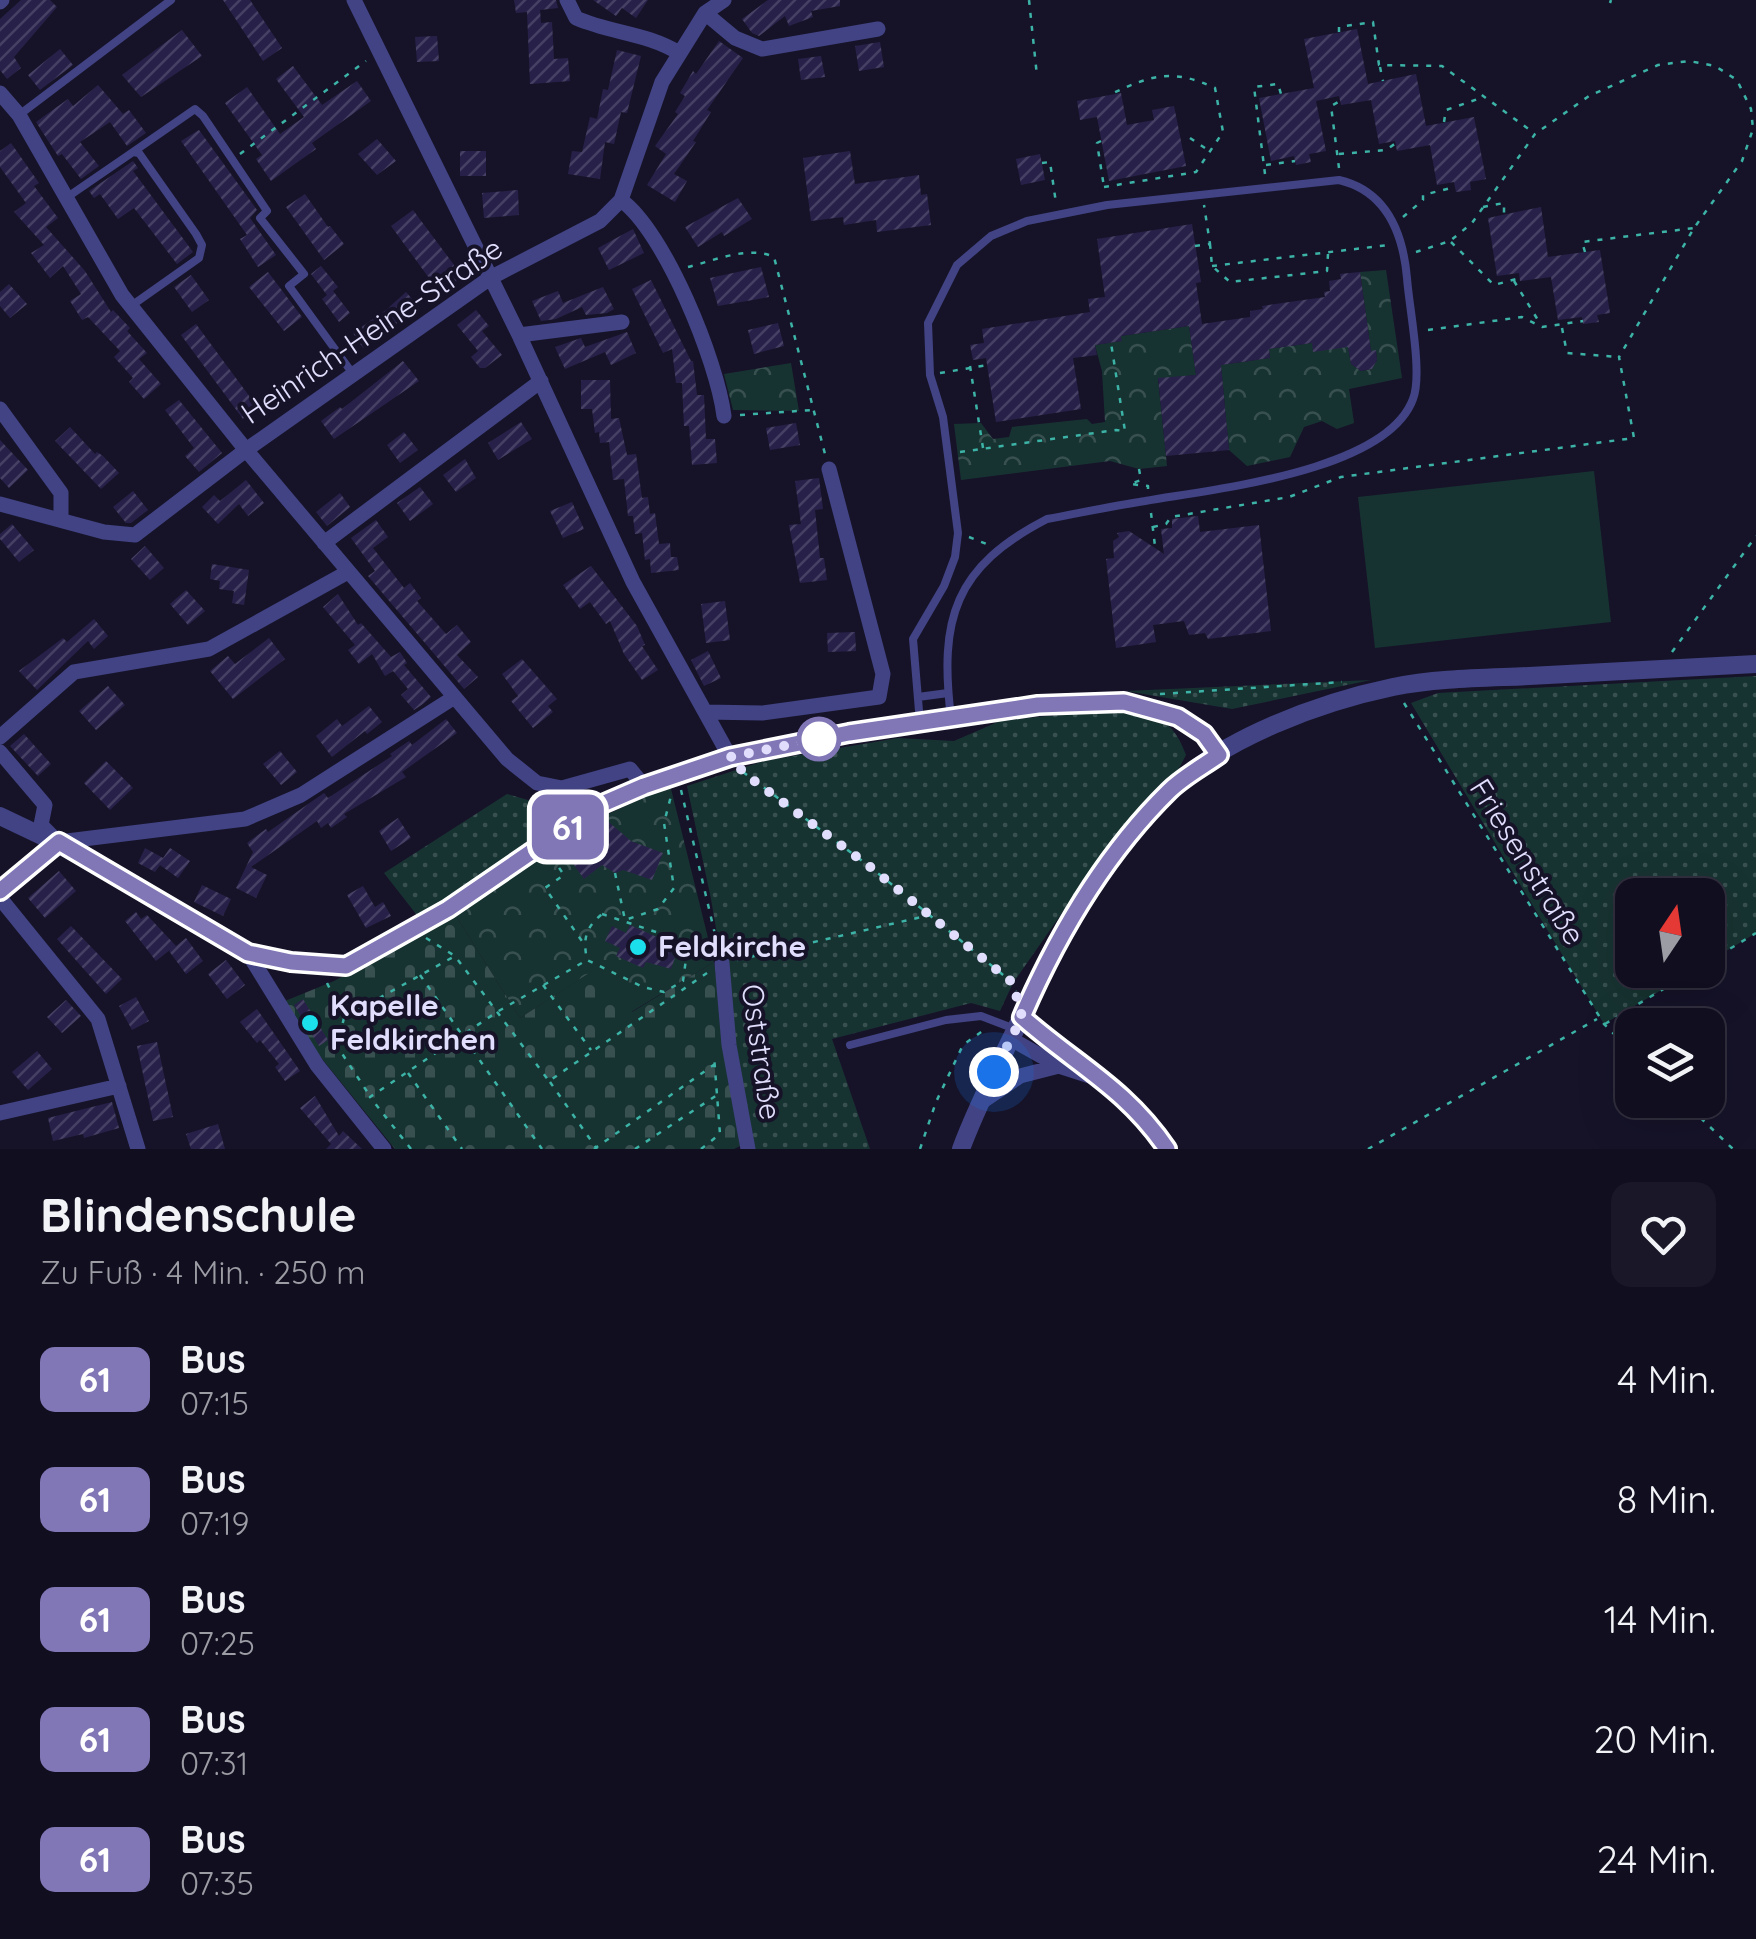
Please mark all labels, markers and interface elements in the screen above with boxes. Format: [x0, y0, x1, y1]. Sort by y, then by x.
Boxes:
street label: Heinrich-Heine-Straße [234, 229, 509, 432]
unlabelled marker [798, 718, 840, 760]
street label: Friesenstraße [1462, 771, 1594, 952]
line badge: 61 [523, 794, 613, 860]
text: 61 [552, 805, 584, 849]
north arrow [1615, 878, 1725, 988]
map controls [1615, 878, 1725, 1118]
place label: Feldkirche [658, 927, 806, 965]
marker: Feldkirche [627, 936, 649, 958]
street label: Oststraße [734, 982, 790, 1122]
place label: Kapelle Feldkirchen [330, 986, 496, 1058]
button: layers [1615, 1008, 1725, 1118]
marker: Kapelle Feldkirchen [299, 1012, 321, 1034]
your location [969, 1047, 1019, 1097]
button: heart [1611, 1182, 1716, 1287]
text: Blindenschule [40, 1184, 356, 1244]
text: Zu Fuß · 4 Min. · 250 m [40, 1252, 365, 1292]
text: Bus [180, 1335, 246, 1383]
text: 4 Min. [1617, 1355, 1716, 1403]
text: 61 [79, 1357, 111, 1401]
text: 07:15 [180, 1383, 249, 1423]
text: Bus [180, 1455, 246, 1503]
text: 8 Min. [1617, 1475, 1716, 1523]
text: 61 [79, 1477, 111, 1521]
text: 07:19 [180, 1503, 249, 1543]
text: Bus [180, 1575, 246, 1623]
text: 14 Min. [1604, 1595, 1716, 1643]
text: 61 [79, 1597, 111, 1641]
text: 07:25 [180, 1623, 255, 1663]
text: Bus [180, 1695, 246, 1743]
text: 20 Min. [1594, 1715, 1716, 1763]
text: 61 [79, 1717, 111, 1761]
text: 07:31 [180, 1743, 248, 1783]
text: Bus [180, 1815, 246, 1863]
text: 24 Min. [1597, 1835, 1716, 1883]
text: 61 [79, 1837, 111, 1881]
text: 07:35 [180, 1863, 254, 1903]

